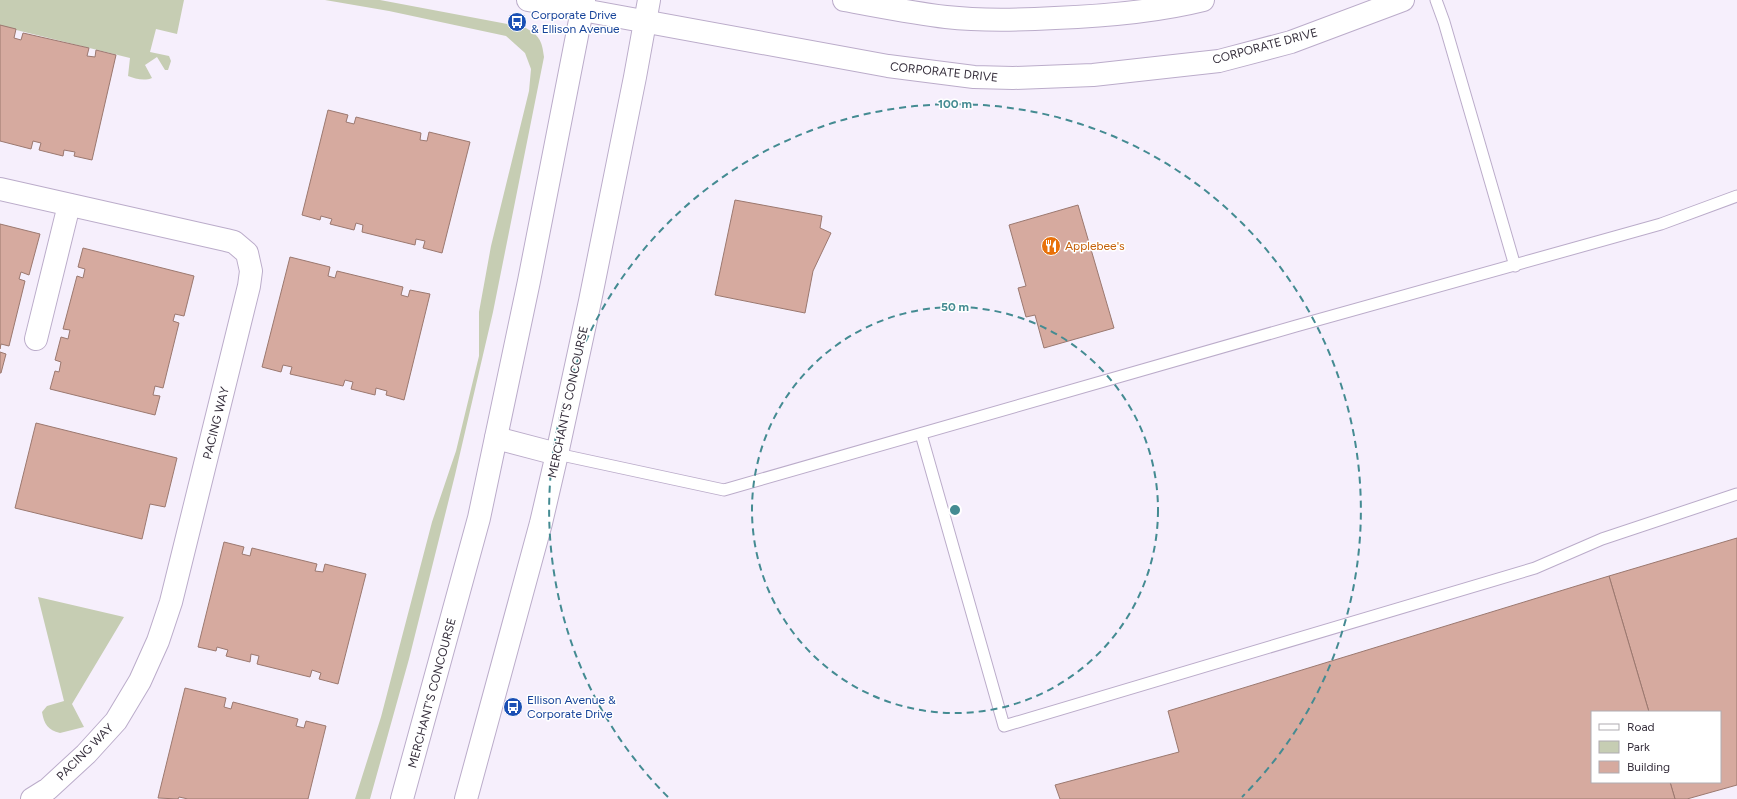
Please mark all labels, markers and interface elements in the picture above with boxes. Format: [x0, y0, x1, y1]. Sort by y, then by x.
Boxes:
place label: Corporate Drive & Ellison Avenue [531, 8, 620, 36]
bus stop icon: Corporate Drive & Ellison Avenue [506, 11, 528, 33]
street label: CORPORATE DRIVE [1211, 25, 1319, 67]
street label: CORPORATE DRIVE [889, 59, 999, 85]
text: 100 m [938, 97, 972, 111]
restaurant icon: Applebee's [1040, 235, 1062, 257]
place label: Applebee's [1065, 239, 1125, 253]
text: 50 m [941, 300, 969, 314]
street label: MERCHANT'S CONCOURSE [545, 325, 591, 479]
street label: PACING WAY [200, 384, 232, 461]
centre of rings [948, 503, 962, 517]
street label: MERCHANT'S CONCOURSE [405, 616, 459, 770]
place label: Ellison Avenue & Corporate Drive [527, 693, 616, 721]
bus stop icon: Ellison Avenue & Corporate Drive [502, 696, 524, 718]
legend [1591, 711, 1721, 783]
street label: PACING WAY [54, 720, 117, 783]
text: Road [1627, 720, 1655, 734]
text: Park [1627, 740, 1650, 754]
text: Building [1627, 760, 1670, 774]

